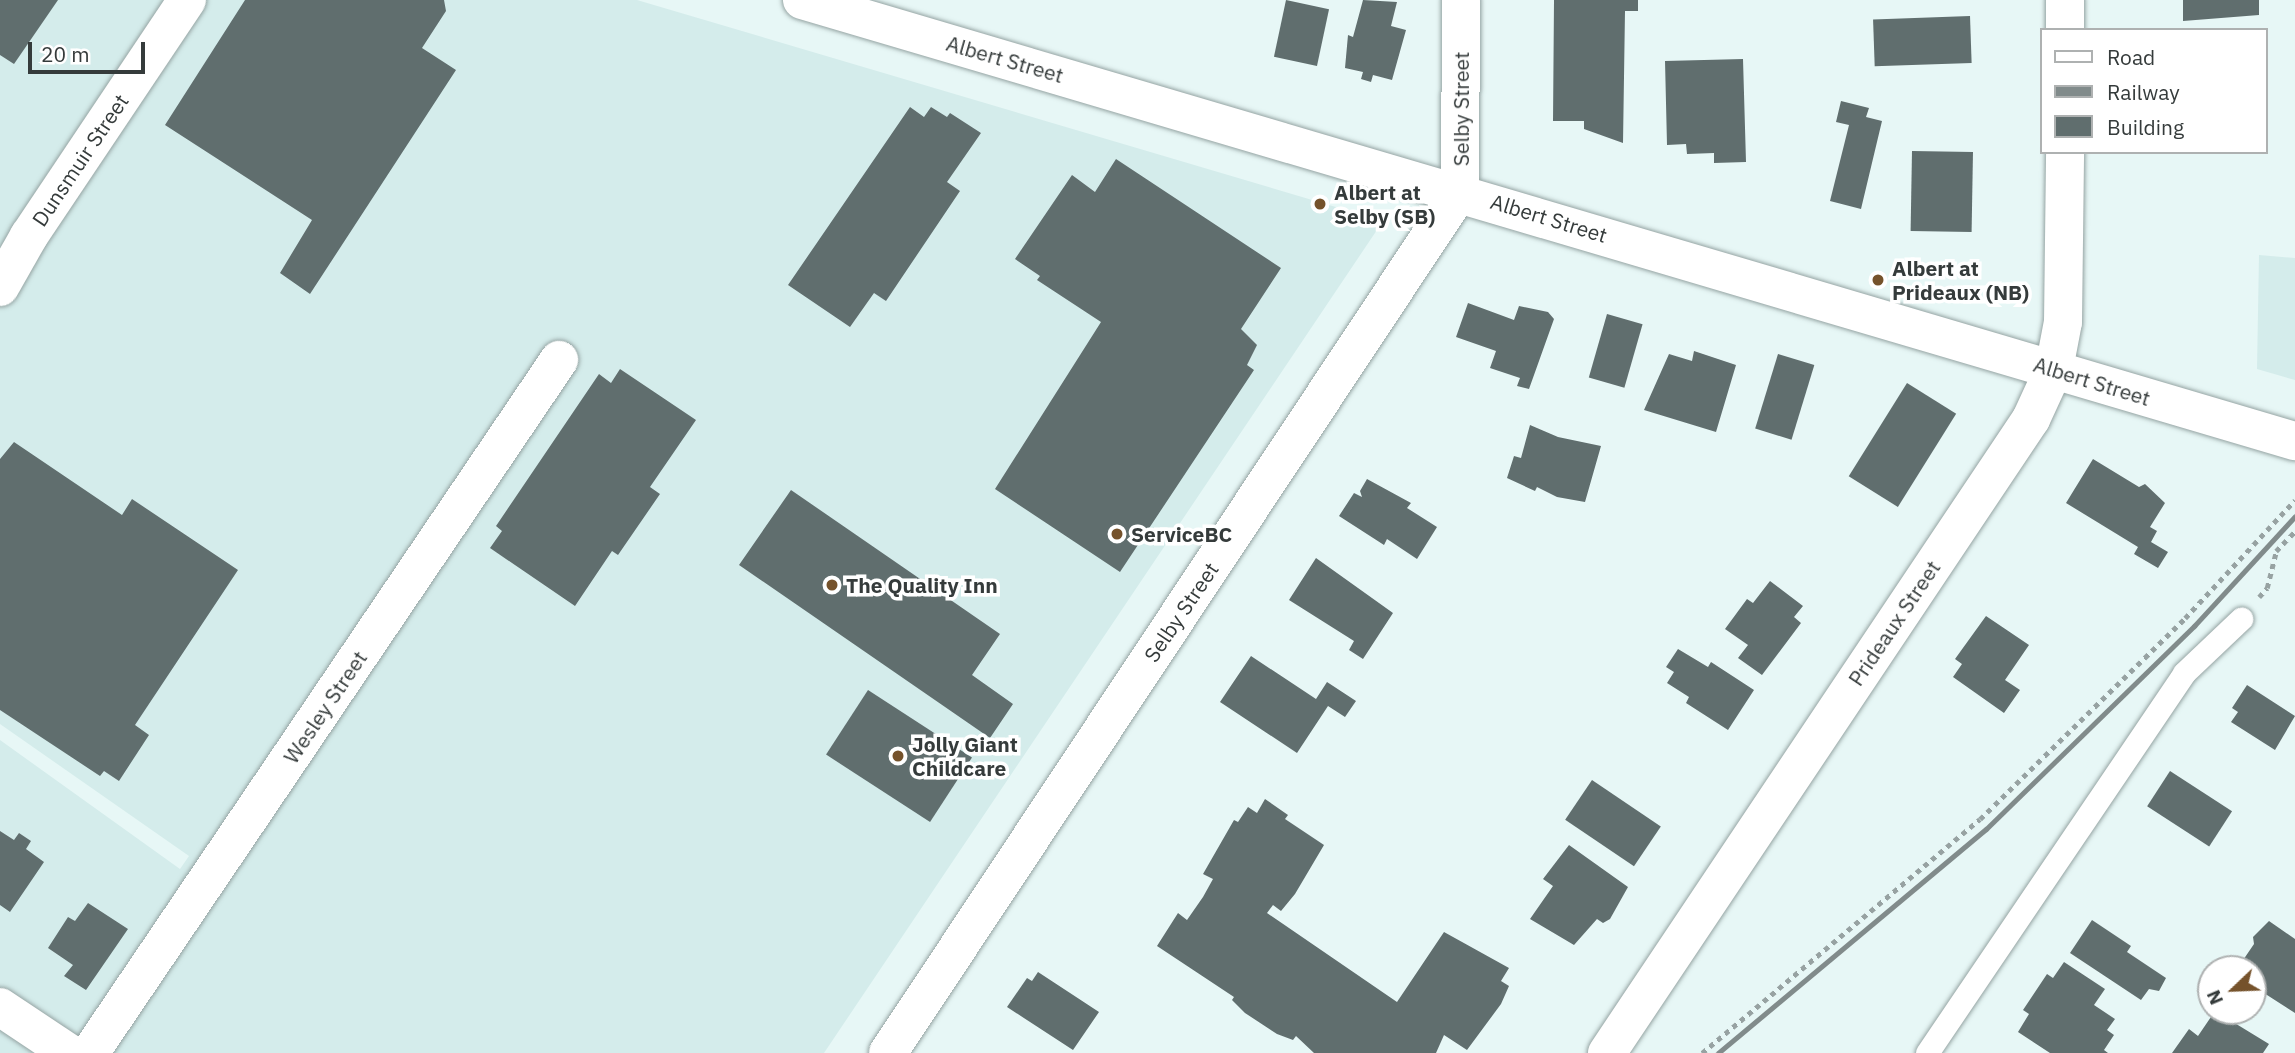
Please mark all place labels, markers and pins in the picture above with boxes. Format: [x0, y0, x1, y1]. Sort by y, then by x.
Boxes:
place label: Albert at Selby (SB) [1334, 179, 1435, 229]
marker: Albert at Selby (SB) [1312, 196, 1328, 212]
place label: Albert at Prideaux (NB) [1892, 255, 2029, 305]
marker: Albert at Prideaux (NB) [1870, 272, 1886, 288]
place label: ServiceBC [1131, 521, 1232, 547]
marker: ServiceBC [1109, 526, 1125, 542]
place label: The Quality Inn [846, 572, 998, 598]
marker: The Quality Inn [824, 577, 840, 593]
place label: Jolly Giant Childcare [912, 731, 1018, 781]
marker: Jolly Giant Childcare [890, 748, 906, 764]

